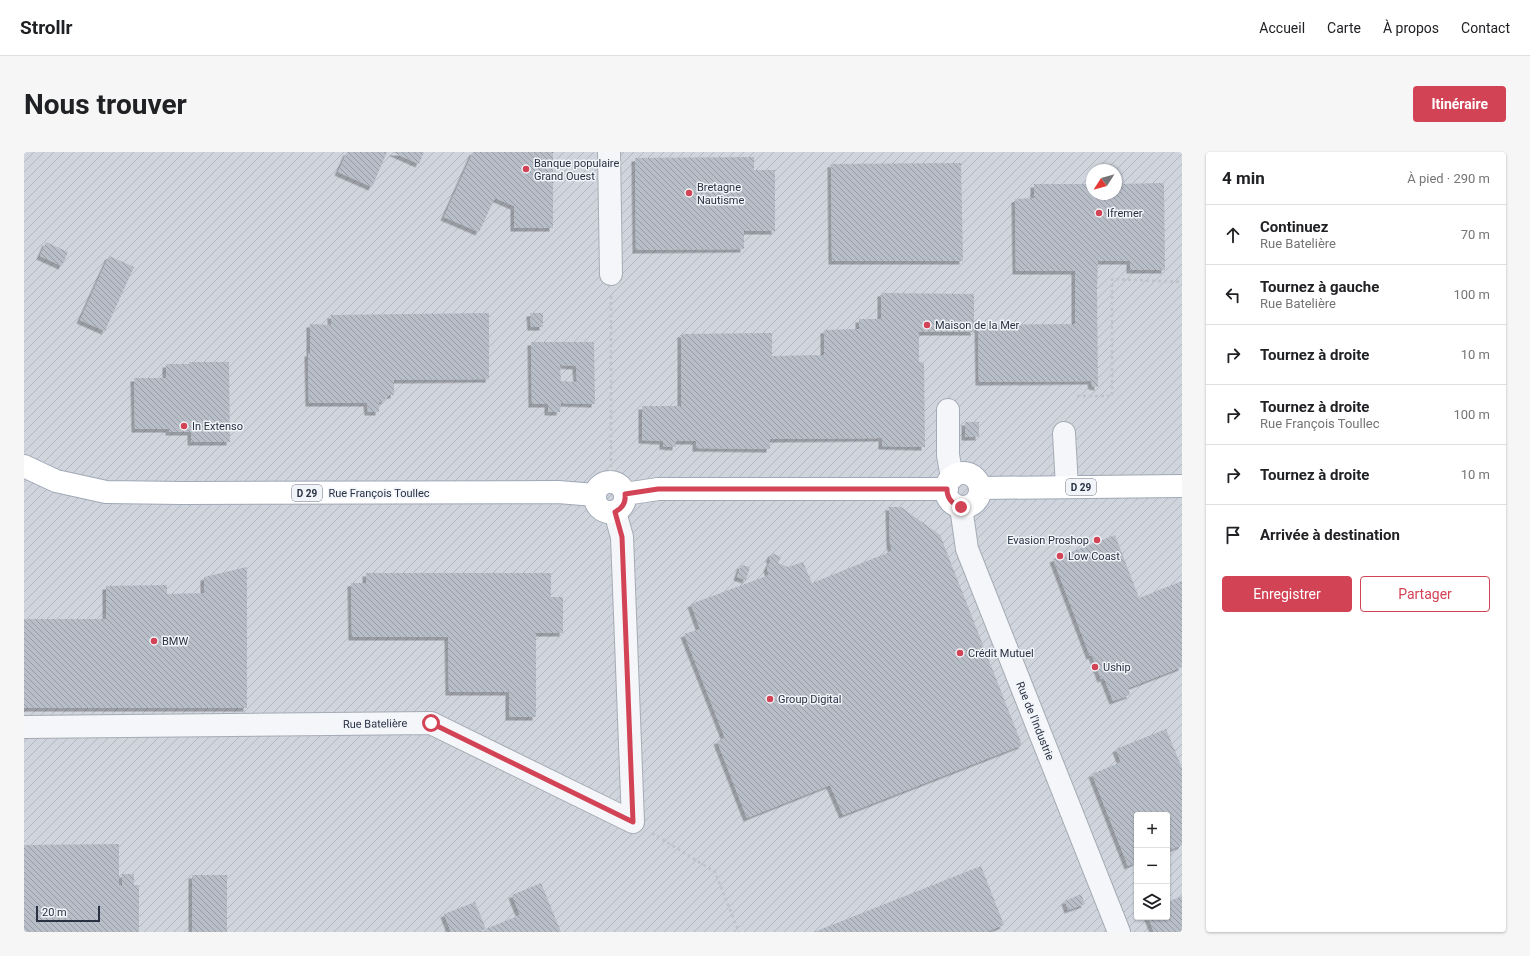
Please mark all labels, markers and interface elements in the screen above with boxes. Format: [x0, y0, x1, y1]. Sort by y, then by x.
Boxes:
text: Strollr [20, 16, 73, 39]
text: Accueil [1259, 20, 1305, 36]
text: Carte [1327, 20, 1361, 36]
text: À propos [1383, 20, 1439, 36]
text: Contact [1461, 20, 1510, 36]
button: Itinéraire [1413, 86, 1506, 122]
text: Nous trouver [24, 88, 187, 121]
place label: Banque populaire Grand Ouest [534, 157, 619, 183]
marker: Banque populaire Grand Ouest [521, 164, 531, 174]
north arrow [1086, 164, 1122, 200]
text: 4 min [1222, 168, 1265, 188]
text: À pied · 290 m [1407, 171, 1490, 186]
place label: Bretagne Nautisme [697, 181, 744, 207]
marker: Bretagne Nautisme [684, 188, 694, 198]
place label: Ifremer [1107, 207, 1143, 220]
marker: Ifremer [1094, 208, 1104, 218]
text: Continuez [1260, 218, 1328, 236]
icon: ahead [1222, 224, 1244, 246]
text: 70 m [1461, 227, 1490, 242]
text: Rue Batelière [1260, 236, 1336, 251]
text: Tournez à gauche [1260, 278, 1379, 296]
icon: left [1222, 284, 1244, 306]
text: 100 m [1453, 287, 1490, 302]
text: Rue Batelière [1260, 296, 1336, 311]
place label: Maison de la Mer [935, 319, 1020, 332]
marker: Maison de la Mer [922, 320, 932, 330]
icon: right [1222, 344, 1244, 366]
text: Tournez à droite [1260, 346, 1369, 364]
text: 10 m [1461, 347, 1490, 362]
text: Tournez à droite [1260, 398, 1369, 416]
icon: right [1222, 404, 1244, 426]
text: 100 m [1453, 407, 1490, 422]
text: Rue François Toullec [1260, 416, 1380, 431]
place label: In Extenso [192, 420, 243, 433]
marker: In Extenso [179, 421, 189, 431]
icon: right [1222, 464, 1244, 486]
text: Tournez à droite [1260, 466, 1369, 484]
text: 10 m [1461, 467, 1490, 482]
road number: D 29 [1066, 479, 1096, 495]
road number: D 29 [292, 485, 322, 501]
street label: Rue François Toullec [328, 487, 430, 500]
route end [952, 498, 970, 516]
icon: arrive [1222, 524, 1244, 546]
text: Arrivée à destination [1260, 526, 1400, 544]
place label: Evasion Proshop [1007, 534, 1089, 547]
marker: Evasion Proshop [1092, 535, 1102, 545]
place label: Low Coast [1068, 550, 1120, 563]
marker: Low Coast [1055, 551, 1065, 561]
button: Enregistrer [1222, 576, 1352, 612]
button: Partager [1360, 576, 1490, 612]
place label: BMW [162, 635, 188, 648]
marker: BMW [149, 636, 159, 646]
place label: Crédit Mutuel [968, 647, 1034, 660]
marker: Crédit Mutuel [955, 648, 965, 658]
place label: Uship [1103, 661, 1131, 674]
marker: Uship [1090, 662, 1100, 672]
street label: Rue de l'Industrie [1013, 680, 1057, 762]
place label: Group Digital [778, 693, 841, 706]
marker: Group Digital [765, 694, 775, 704]
route start [422, 714, 440, 732]
street label: Rue Batelière [343, 717, 407, 731]
map controls [1134, 812, 1170, 920]
button: + [1134, 812, 1170, 848]
button: − [1134, 848, 1170, 884]
button: layers [1134, 884, 1170, 920]
scale bar [36, 904, 100, 923]
text: 20 m [42, 906, 67, 919]

